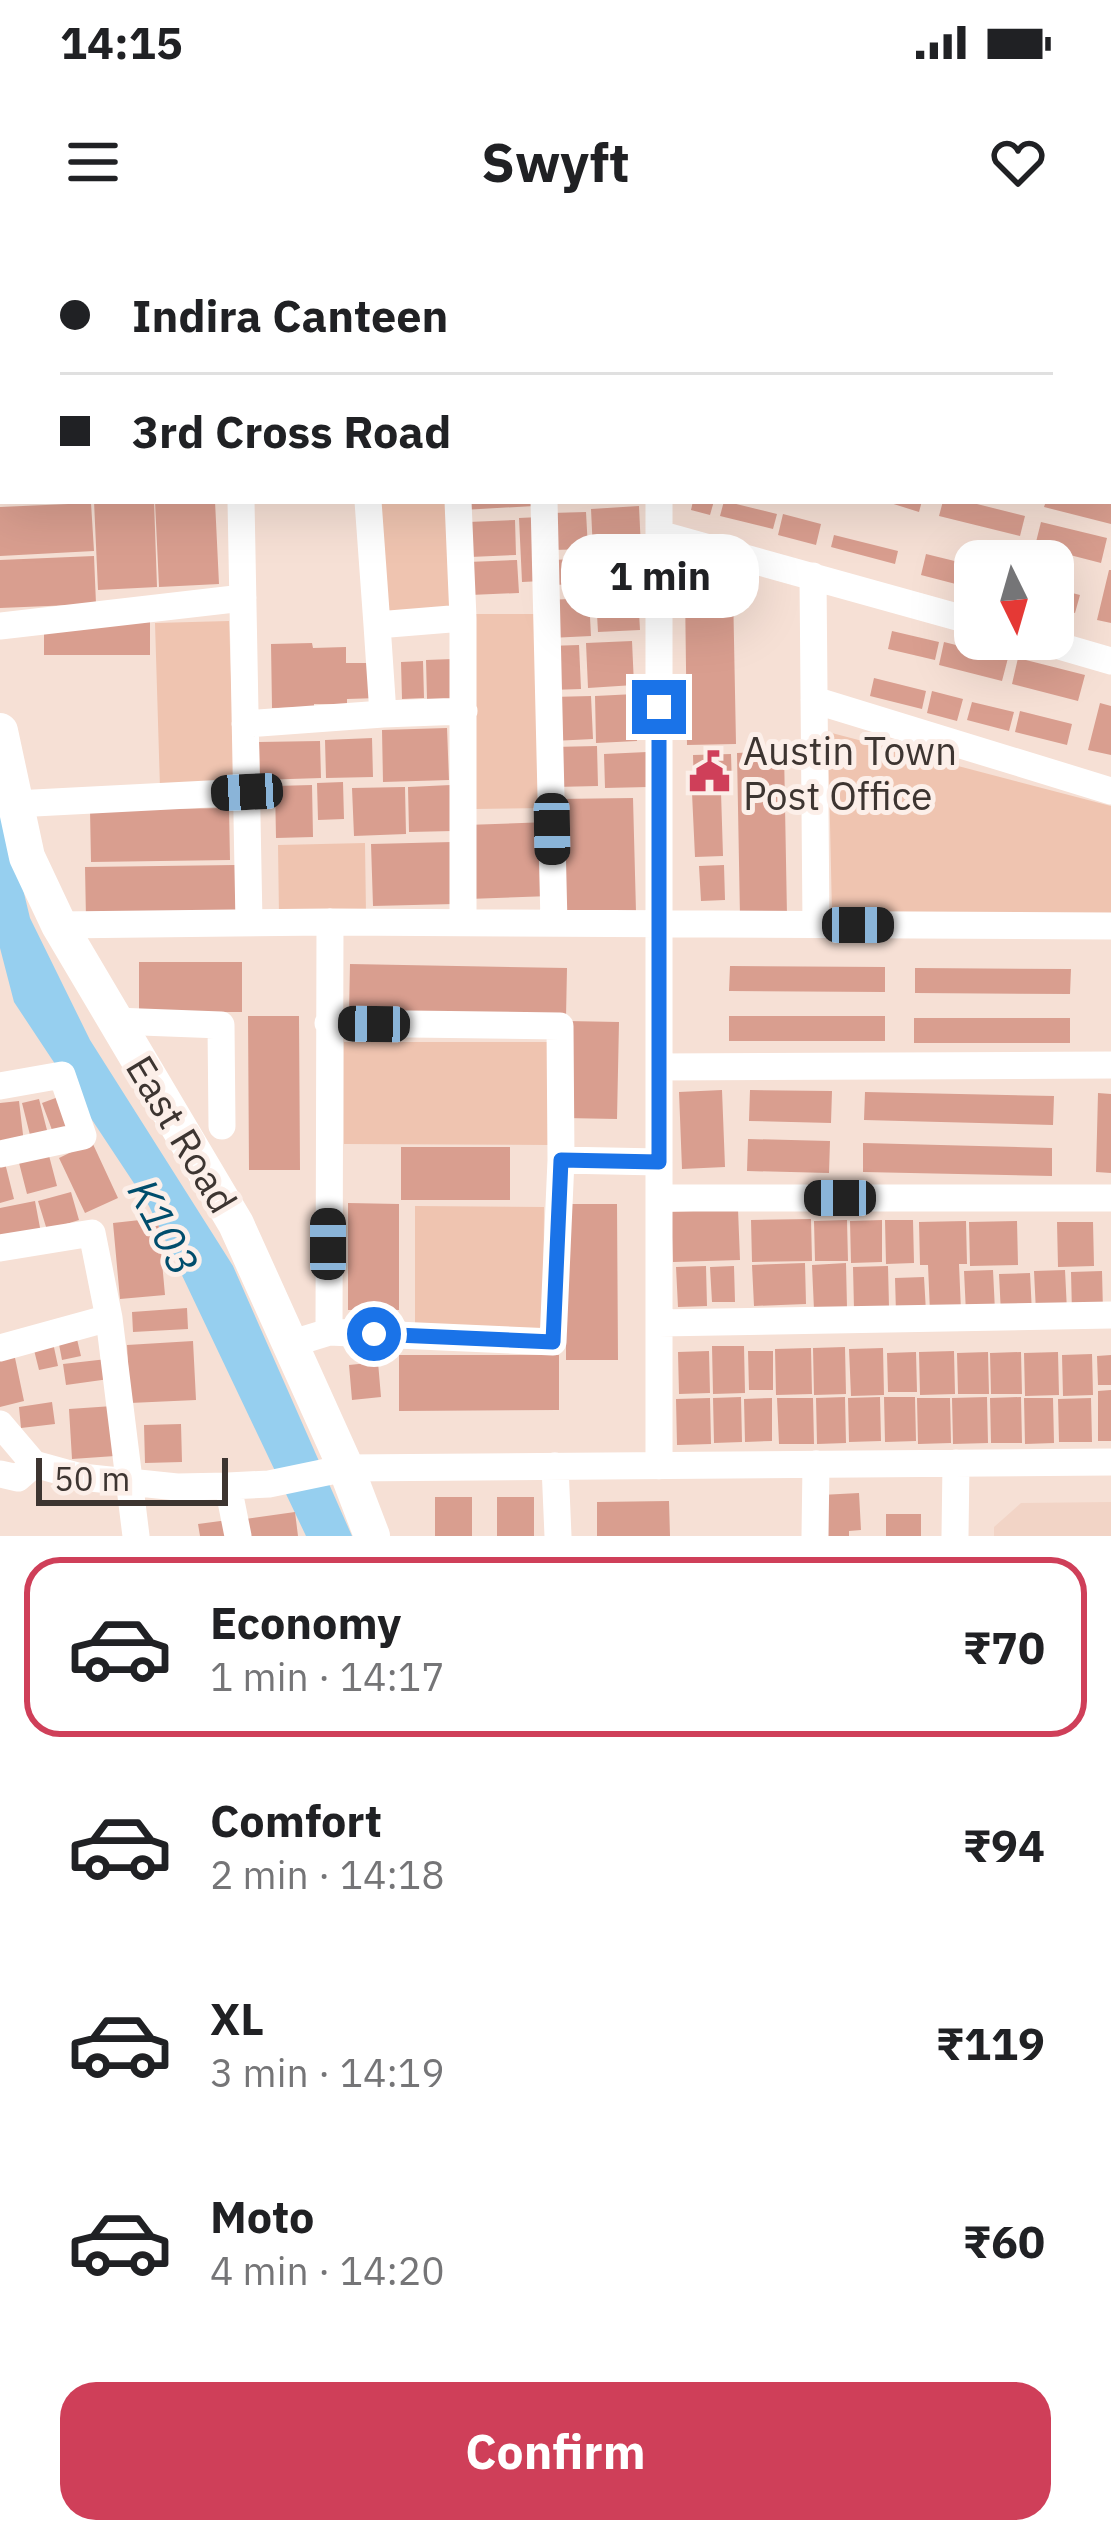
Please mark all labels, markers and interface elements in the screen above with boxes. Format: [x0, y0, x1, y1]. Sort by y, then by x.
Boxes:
text: 14:15 [60, 13, 183, 71]
text: Swyft [481, 127, 630, 197]
icon: menu [60, 129, 126, 195]
icon: heart [985, 129, 1051, 195]
text: Indira Canteen [132, 286, 448, 344]
text: 3rd Cross Road [132, 402, 451, 460]
callout: 1 min [560, 533, 758, 617]
north arrow [954, 540, 1074, 660]
map controls [954, 540, 1074, 660]
text: 1 min [609, 550, 711, 601]
route end [632, 680, 686, 734]
place label: Austin Town Post Office [743, 725, 957, 821]
public building icon: Austin Town Post Office [686, 749, 732, 795]
car [210, 772, 284, 812]
car [533, 793, 571, 865]
car [822, 907, 894, 943]
car [338, 1005, 410, 1043]
street label: East Road [115, 1046, 249, 1222]
water label: K103 [116, 1169, 212, 1285]
car [804, 1180, 876, 1216]
car [310, 1208, 346, 1280]
route start [347, 1307, 401, 1361]
scale bar [36, 1452, 228, 1505]
text: 50 m [54, 1457, 130, 1500]
icon: car [66, 1593, 174, 1701]
text: Economy [210, 1593, 401, 1651]
text: ₹70 [963, 1618, 1045, 1676]
text: 1 min · 14:17 [210, 1651, 445, 1702]
icon: car [66, 1791, 174, 1899]
text: Comfort [210, 1791, 382, 1849]
text: ₹94 [963, 1816, 1045, 1874]
text: 2 min · 14:18 [210, 1849, 445, 1900]
icon: car [66, 1989, 174, 2097]
text: XL [210, 1989, 264, 2047]
text: ₹119 [936, 2014, 1045, 2072]
text: 3 min · 14:19 [210, 2047, 445, 2098]
icon: car [66, 2187, 174, 2295]
text: Moto [210, 2187, 314, 2245]
text: ₹60 [963, 2212, 1045, 2270]
text: 4 min · 14:20 [210, 2245, 445, 2296]
button: Confirm [60, 2382, 1051, 2520]

